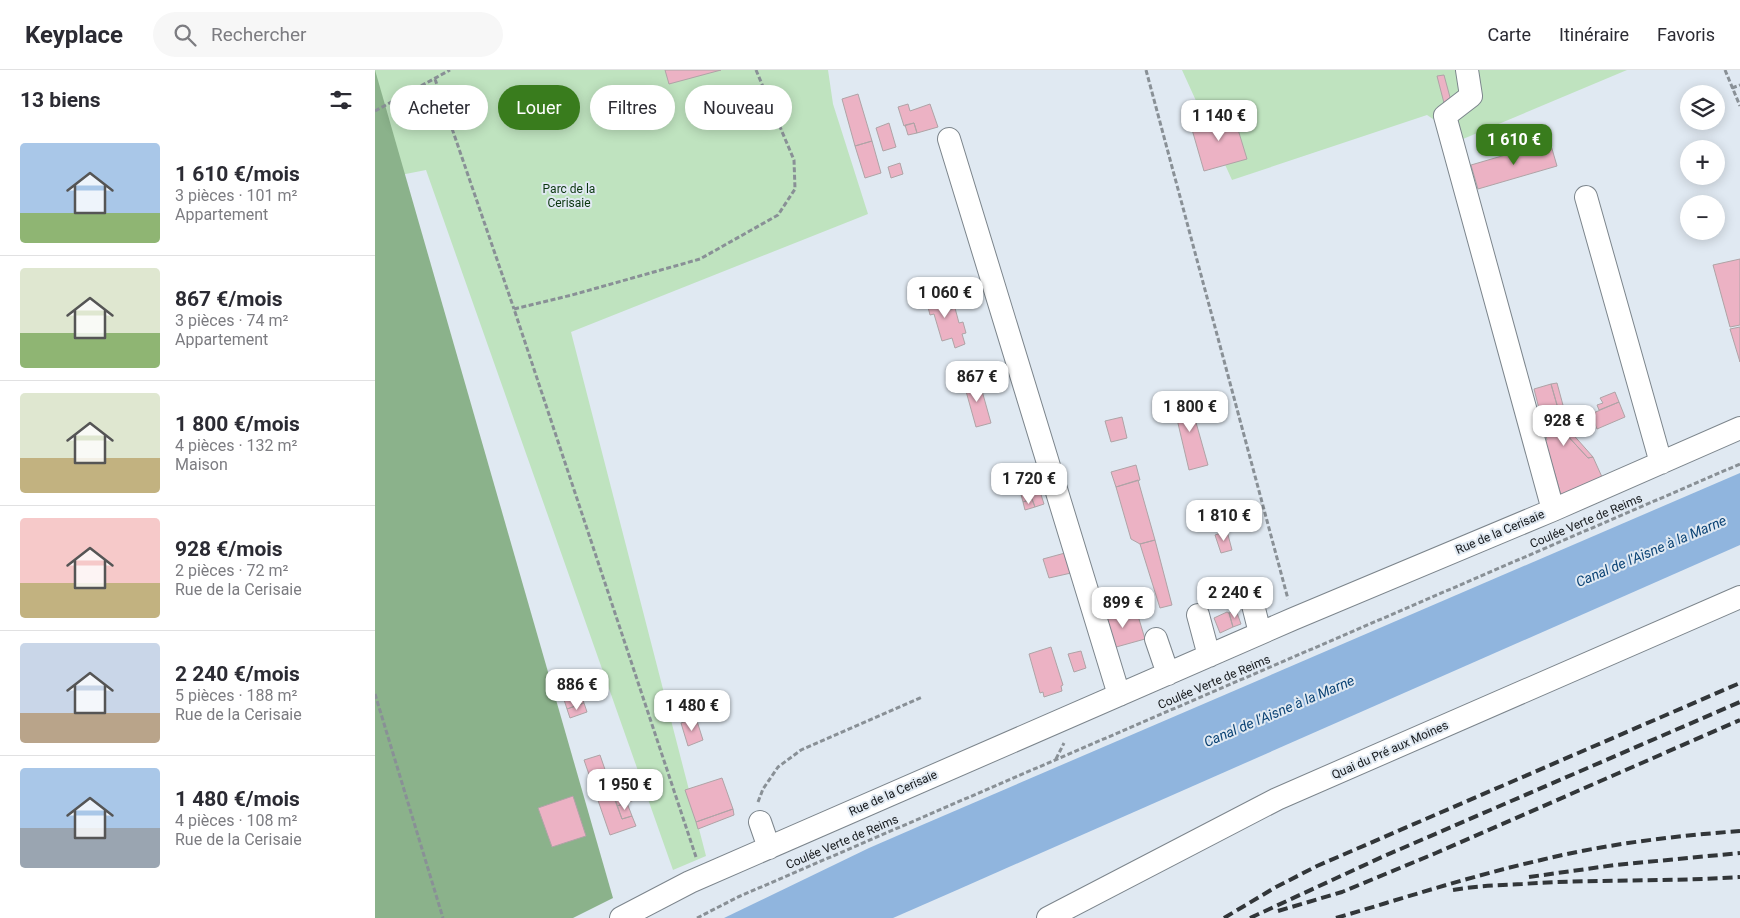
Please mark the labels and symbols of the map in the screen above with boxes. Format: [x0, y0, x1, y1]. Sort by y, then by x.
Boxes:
pin: 1 140 € [1173, 100, 1265, 142]
pin: 1 610 € [1468, 124, 1560, 166]
park label: Parc de la Cerisaie [543, 182, 595, 210]
pin: 1 060 € [899, 276, 991, 319]
pin: 867 € [942, 360, 1012, 403]
pin: 1 800 € [1144, 390, 1236, 433]
pin: 928 € [1529, 404, 1599, 447]
pin: 1 720 € [983, 462, 1075, 505]
street label: Coulée Verte de Reims [1528, 491, 1644, 551]
pin: 1 810 € [1178, 500, 1270, 542]
street label: Rue de la Cerisaie [1454, 507, 1546, 557]
water label: Canal de l'Aisne à la Marne [1573, 512, 1729, 590]
pin: 2 240 € [1189, 576, 1281, 619]
pin: 899 € [1088, 586, 1158, 629]
street label: Coulée Verte de Reims [1156, 652, 1272, 712]
pin: 886 € [542, 668, 612, 711]
water label: Canal de l'Aisne à la Marne [1201, 672, 1357, 750]
pin: 1 480 € [646, 690, 738, 732]
street label: Quai du Pré aux Moines [1330, 718, 1450, 782]
street label: Rue de la Cerisaie [847, 767, 939, 819]
pin: 1 950 € [579, 768, 671, 811]
street label: Coulée Verte de Reims [784, 812, 900, 872]

